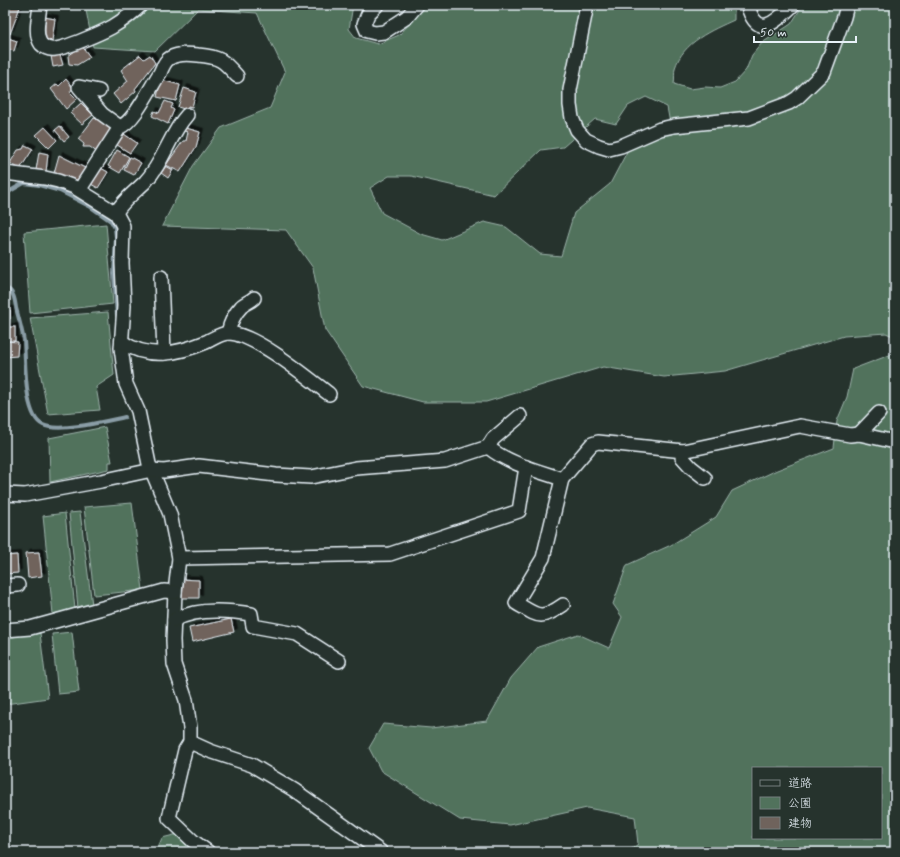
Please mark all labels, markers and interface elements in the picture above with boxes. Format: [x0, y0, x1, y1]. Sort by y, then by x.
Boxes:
scale bar [754, 18, 856, 44]
text: 50 m [760, 25, 787, 41]
legend [752, 767, 882, 839]
text: 道路 [788, 776, 812, 792]
text: 公園 [788, 796, 812, 812]
text: 建物 [788, 816, 812, 832]

